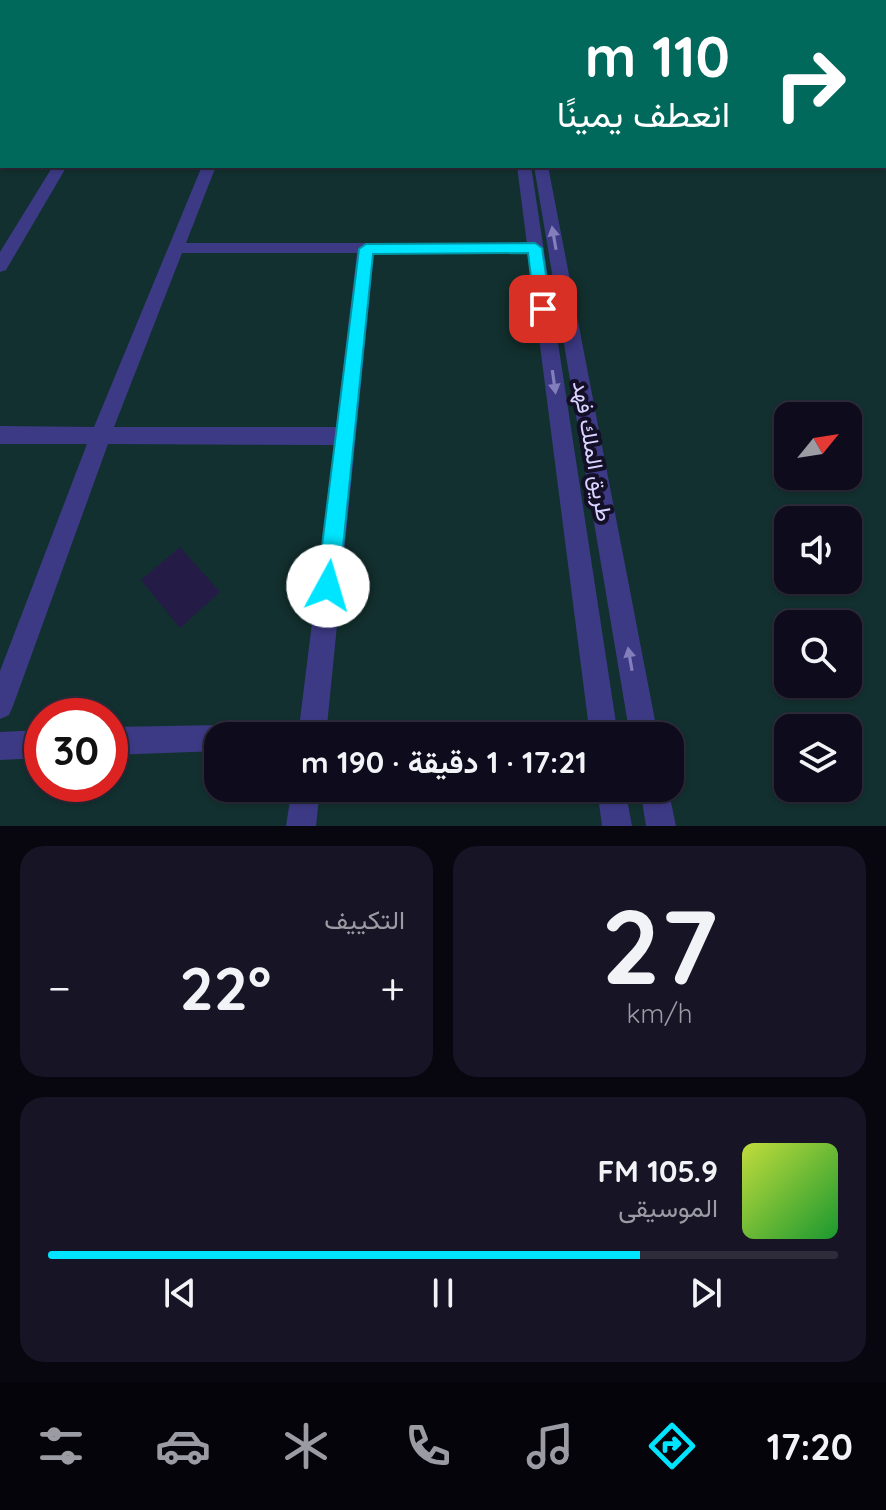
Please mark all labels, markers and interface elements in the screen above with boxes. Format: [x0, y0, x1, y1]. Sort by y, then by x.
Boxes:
text: 110 m [585, 21, 730, 91]
icon: right [758, 32, 862, 136]
text: انعطف يمينًا [557, 91, 730, 136]
one-way arrow [547, 225, 559, 250]
pin [509, 275, 577, 343]
icon: arrive [521, 287, 565, 331]
one-way arrow [548, 370, 561, 395]
street label: طريق الملك فهد [567, 378, 619, 524]
north arrow [774, 402, 862, 490]
map controls [774, 402, 862, 802]
button: sound [774, 506, 862, 594]
position arrow [286, 544, 370, 628]
button: search [774, 610, 862, 698]
one-way arrow [624, 646, 636, 671]
speed limit sign: 30 [24, 698, 128, 802]
button: layers [774, 714, 862, 802]
text: 17:21 · 1 دقيقة · 190 m [301, 743, 587, 781]
text: 27 [601, 880, 718, 1010]
text: التكييف [324, 903, 405, 936]
text: 22° [180, 950, 271, 1025]
text: − [48, 960, 71, 1015]
text: + [380, 960, 405, 1015]
text: km/h [627, 997, 692, 1030]
text: 105.9 FM [597, 1152, 718, 1190]
text: الموسيقى [618, 1191, 718, 1224]
icon: previous [158, 1271, 202, 1315]
icon: pause [421, 1271, 465, 1315]
icon: next [684, 1271, 728, 1315]
icon: filters [33, 1418, 89, 1474]
icon: car [155, 1418, 211, 1474]
icon: climate [278, 1418, 334, 1474]
icon: phone [400, 1418, 456, 1474]
icon: music [522, 1418, 578, 1474]
icon: directions [644, 1418, 700, 1474]
text: 17:20 [767, 1424, 853, 1469]

